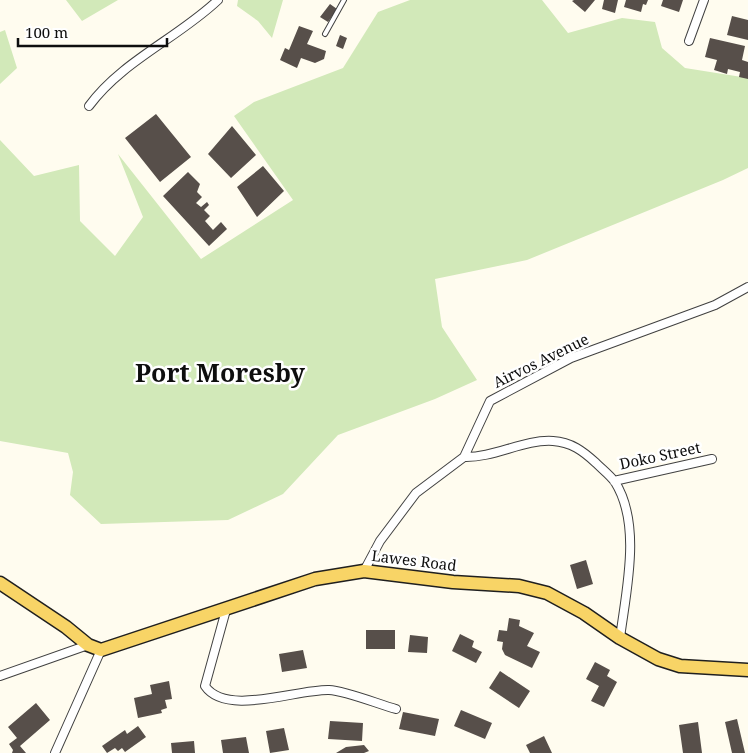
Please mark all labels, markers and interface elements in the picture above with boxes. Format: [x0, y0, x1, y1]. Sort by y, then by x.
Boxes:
scale bar [18, 15, 166, 47]
text: 100 m [25, 22, 68, 42]
street label: Airvos Avenue [489, 328, 592, 392]
district label: Port Moresby [135, 355, 305, 389]
street label: Doko Street [617, 437, 702, 473]
street label: Lawes Road [370, 545, 458, 575]

